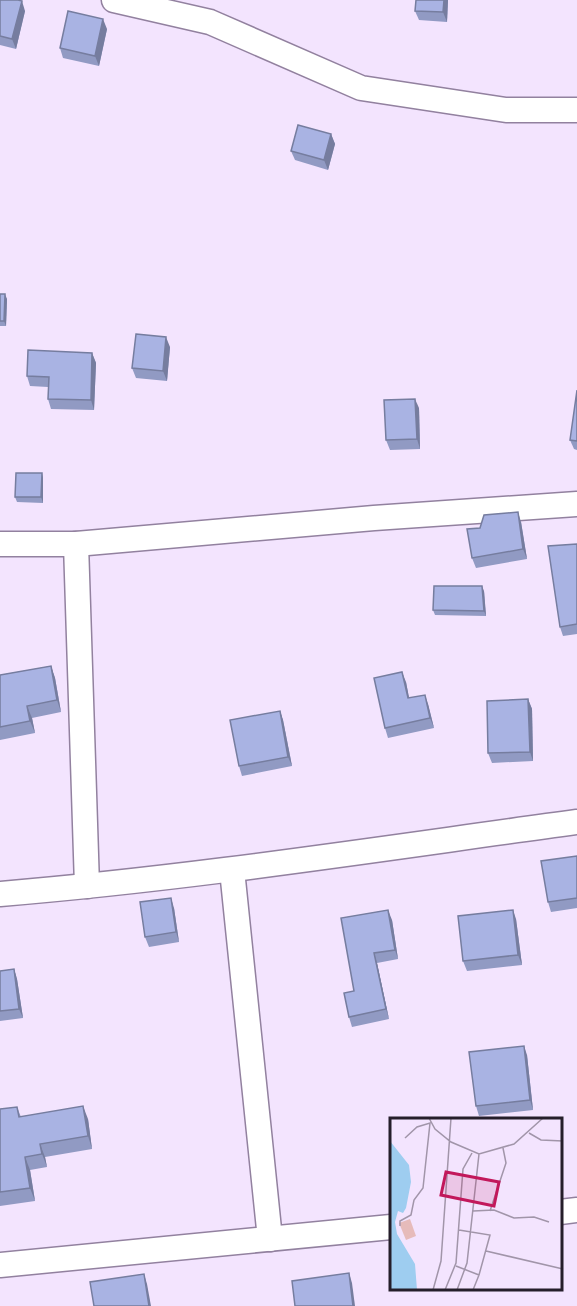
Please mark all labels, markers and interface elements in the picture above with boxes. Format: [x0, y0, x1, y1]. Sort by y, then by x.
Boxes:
inset map [390, 1118, 562, 1291]

